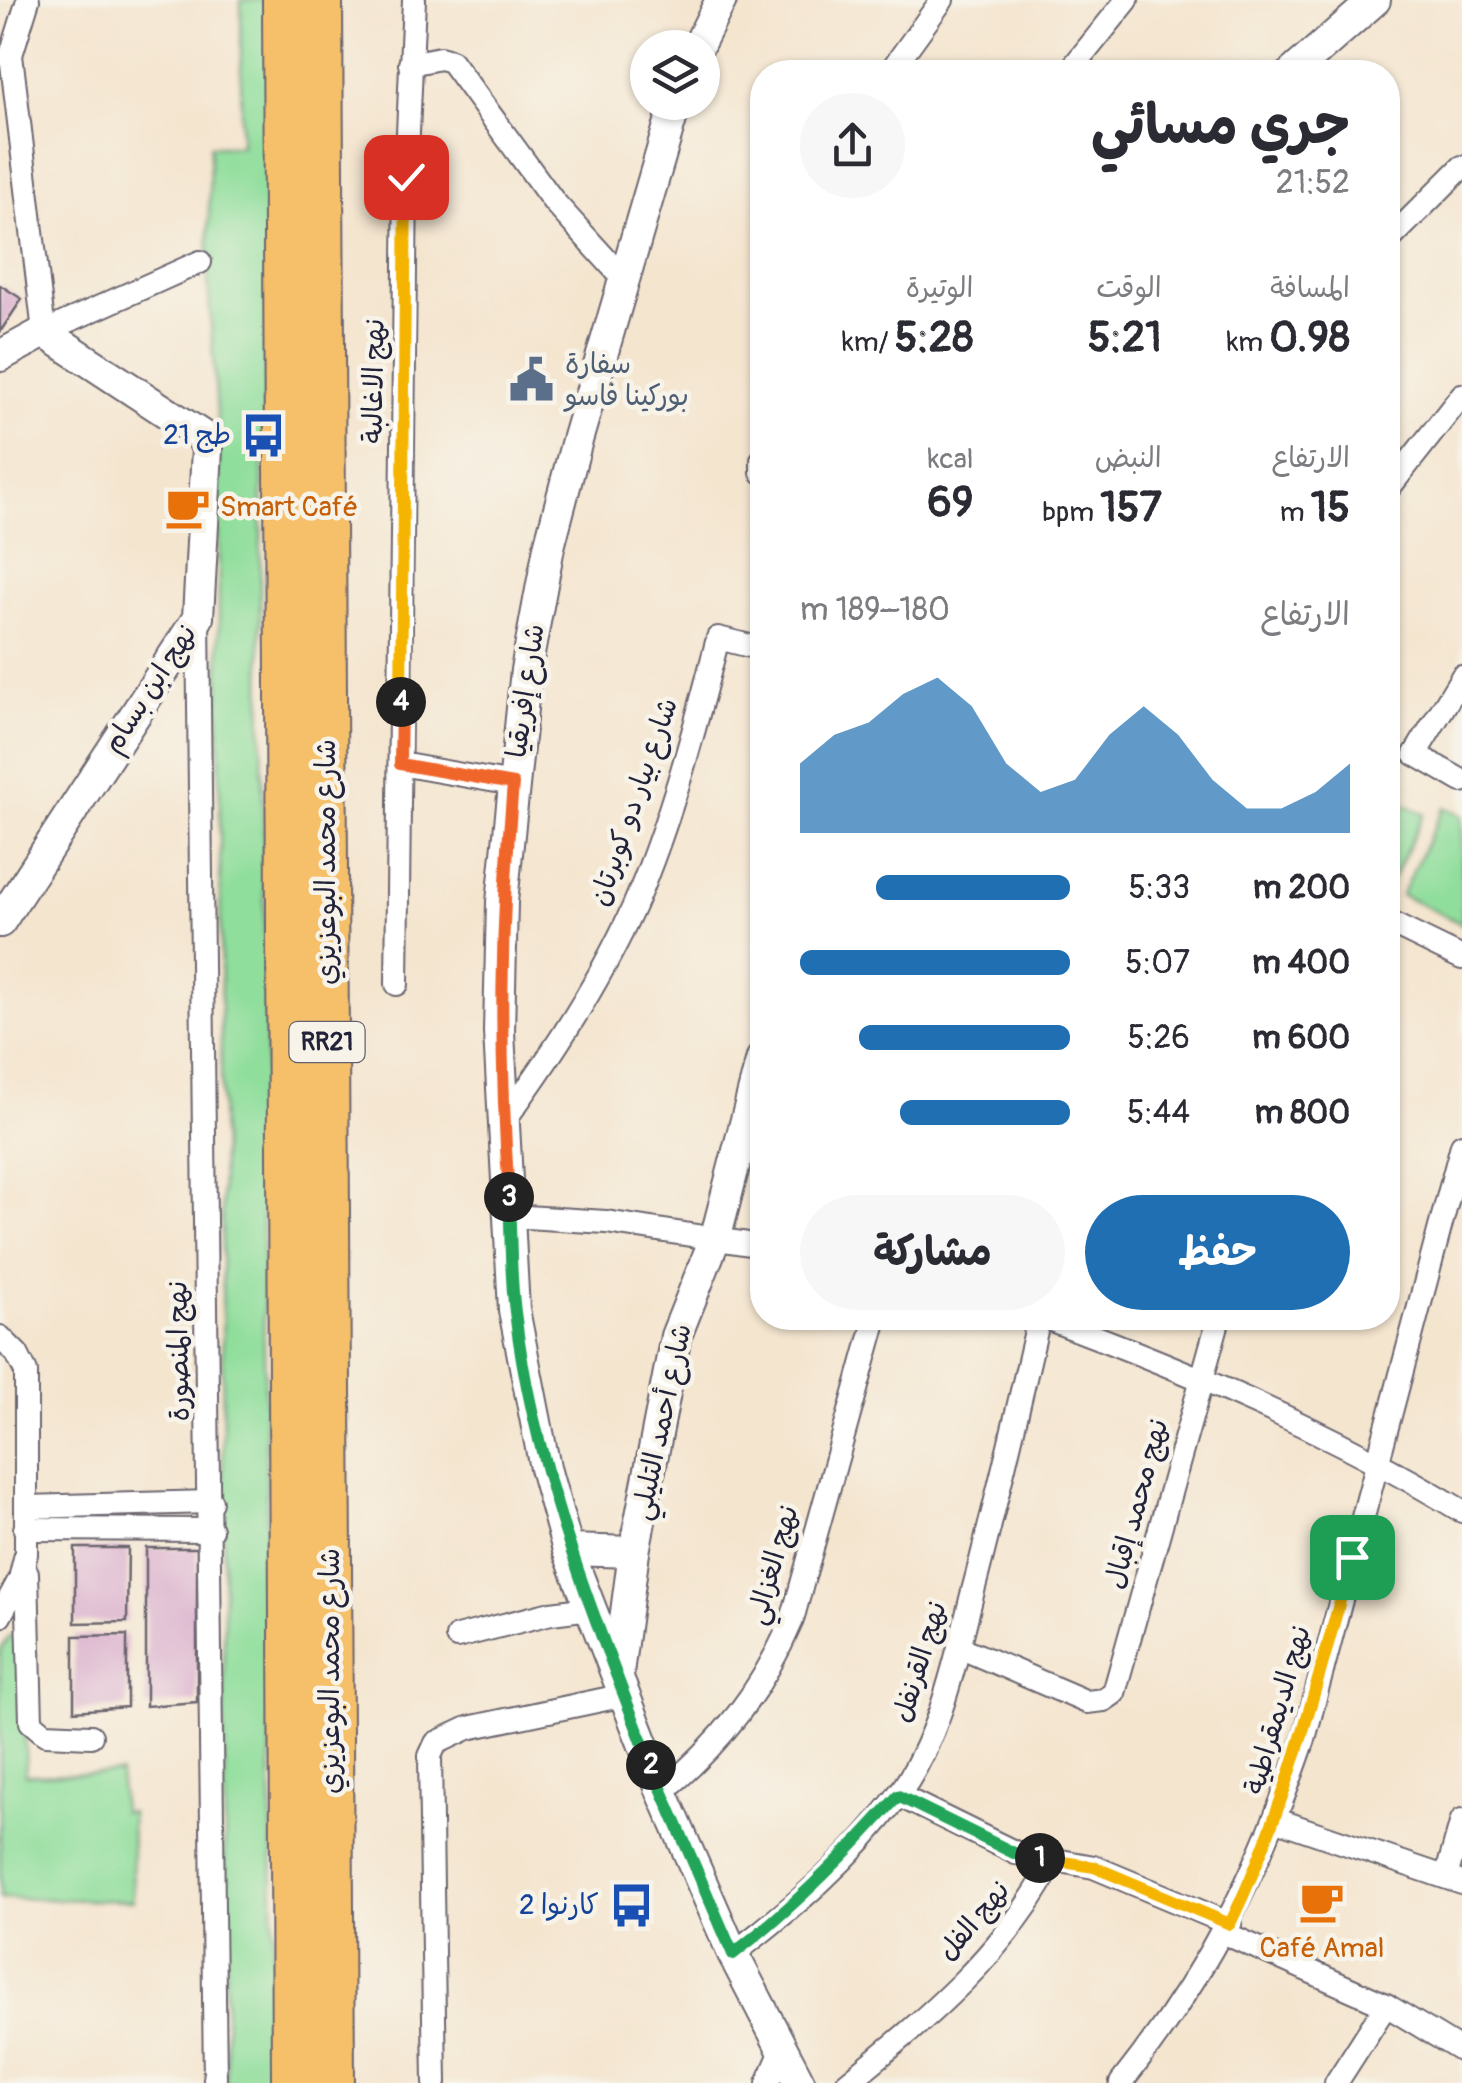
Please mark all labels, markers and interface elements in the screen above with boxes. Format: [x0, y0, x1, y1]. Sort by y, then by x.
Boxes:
map controls [630, 30, 720, 120]
button: layers [630, 30, 720, 120]
text: جري مسائي [1091, 91, 1350, 160]
button: share [800, 93, 905, 198]
pin [364, 135, 449, 220]
icon: check [379, 150, 434, 205]
text: 21:52 [1276, 163, 1350, 203]
text: الوتيرة [906, 271, 973, 306]
text: الوقت [1096, 271, 1162, 306]
text: المسافة [1270, 271, 1350, 306]
text: 5:28 [895, 312, 973, 364]
text: 5:21 [1088, 312, 1162, 364]
text: 0.98 [1269, 312, 1350, 364]
street label: نهج الاغالبة [355, 318, 393, 444]
text: /km [842, 325, 895, 360]
text: km [1227, 325, 1269, 360]
place label: سفارة بوركينا فاسو [563, 347, 689, 414]
public building icon: سفارة بوركينا فاسو [508, 356, 556, 404]
bus stop icon: طج 21 [240, 411, 288, 459]
place label: طج 21 [163, 418, 231, 453]
text: النبض [1095, 441, 1162, 476]
text: الارتفاع [1271, 441, 1350, 476]
text: kcal [928, 442, 973, 477]
text: 69 [927, 477, 973, 529]
text: 157 [1100, 482, 1162, 534]
text: 15 [1311, 482, 1350, 534]
cafe icon: Smart Café [163, 483, 211, 531]
place label: Smart Café [220, 490, 358, 525]
text: bpm [1042, 495, 1100, 530]
text: m [1280, 495, 1311, 530]
text: 180–189 m [800, 590, 950, 630]
text: الارتفاع [1260, 595, 1350, 635]
street label: نهج ابن بسام [95, 618, 207, 762]
street label: شارع إفريقيا [499, 622, 554, 760]
pin: 4 [376, 677, 426, 727]
text: 4 [393, 684, 409, 719]
street label: شارع بيار دو كوبرتان [582, 693, 687, 911]
street label: شارع محمد البوعزيزي [309, 739, 346, 985]
text: 5:33 [1128, 868, 1190, 908]
text: 200 m [1253, 868, 1350, 908]
text: 5:07 [1125, 943, 1190, 983]
text: 400 m [1252, 943, 1350, 983]
text: 5:26 [1128, 1018, 1190, 1058]
text: 600 m [1252, 1018, 1350, 1058]
road number: RR21 [290, 1022, 364, 1062]
text: 5:44 [1127, 1093, 1190, 1133]
text: 800 m [1255, 1093, 1350, 1133]
pin: 3 [484, 1172, 534, 1222]
text: 3 [501, 1179, 517, 1214]
button: مشاركة [800, 1195, 1065, 1310]
button: حفظ [1085, 1195, 1350, 1310]
street label: نهج المنصورة [160, 1280, 198, 1422]
street label: شارع أحمد التليلي [624, 1321, 706, 1525]
street label: نهج محمد إقبال [1097, 1415, 1177, 1593]
street label: نهج الغزالي [739, 1501, 813, 1630]
pin [1310, 1515, 1395, 1600]
icon: arrive [1325, 1530, 1380, 1585]
street label: شارع محمد البوعزيزي [313, 1548, 350, 1794]
street label: نهج القرنفل [885, 1597, 955, 1727]
street label: نهج الديمقراطية [1237, 1622, 1319, 1798]
pin: 2 [626, 1740, 676, 1790]
text: 2 [643, 1747, 659, 1782]
pin: 1 [1015, 1833, 1065, 1883]
text: 1 [1035, 1840, 1045, 1875]
street label: نهج الفل [930, 1874, 1018, 1968]
cafe icon: Café Amal [1298, 1878, 1346, 1926]
bus stop icon: كارنوا 2 [608, 1881, 656, 1929]
place label: كارنوا 2 [519, 1888, 599, 1923]
place label: Café Amal [1260, 1931, 1384, 1966]

